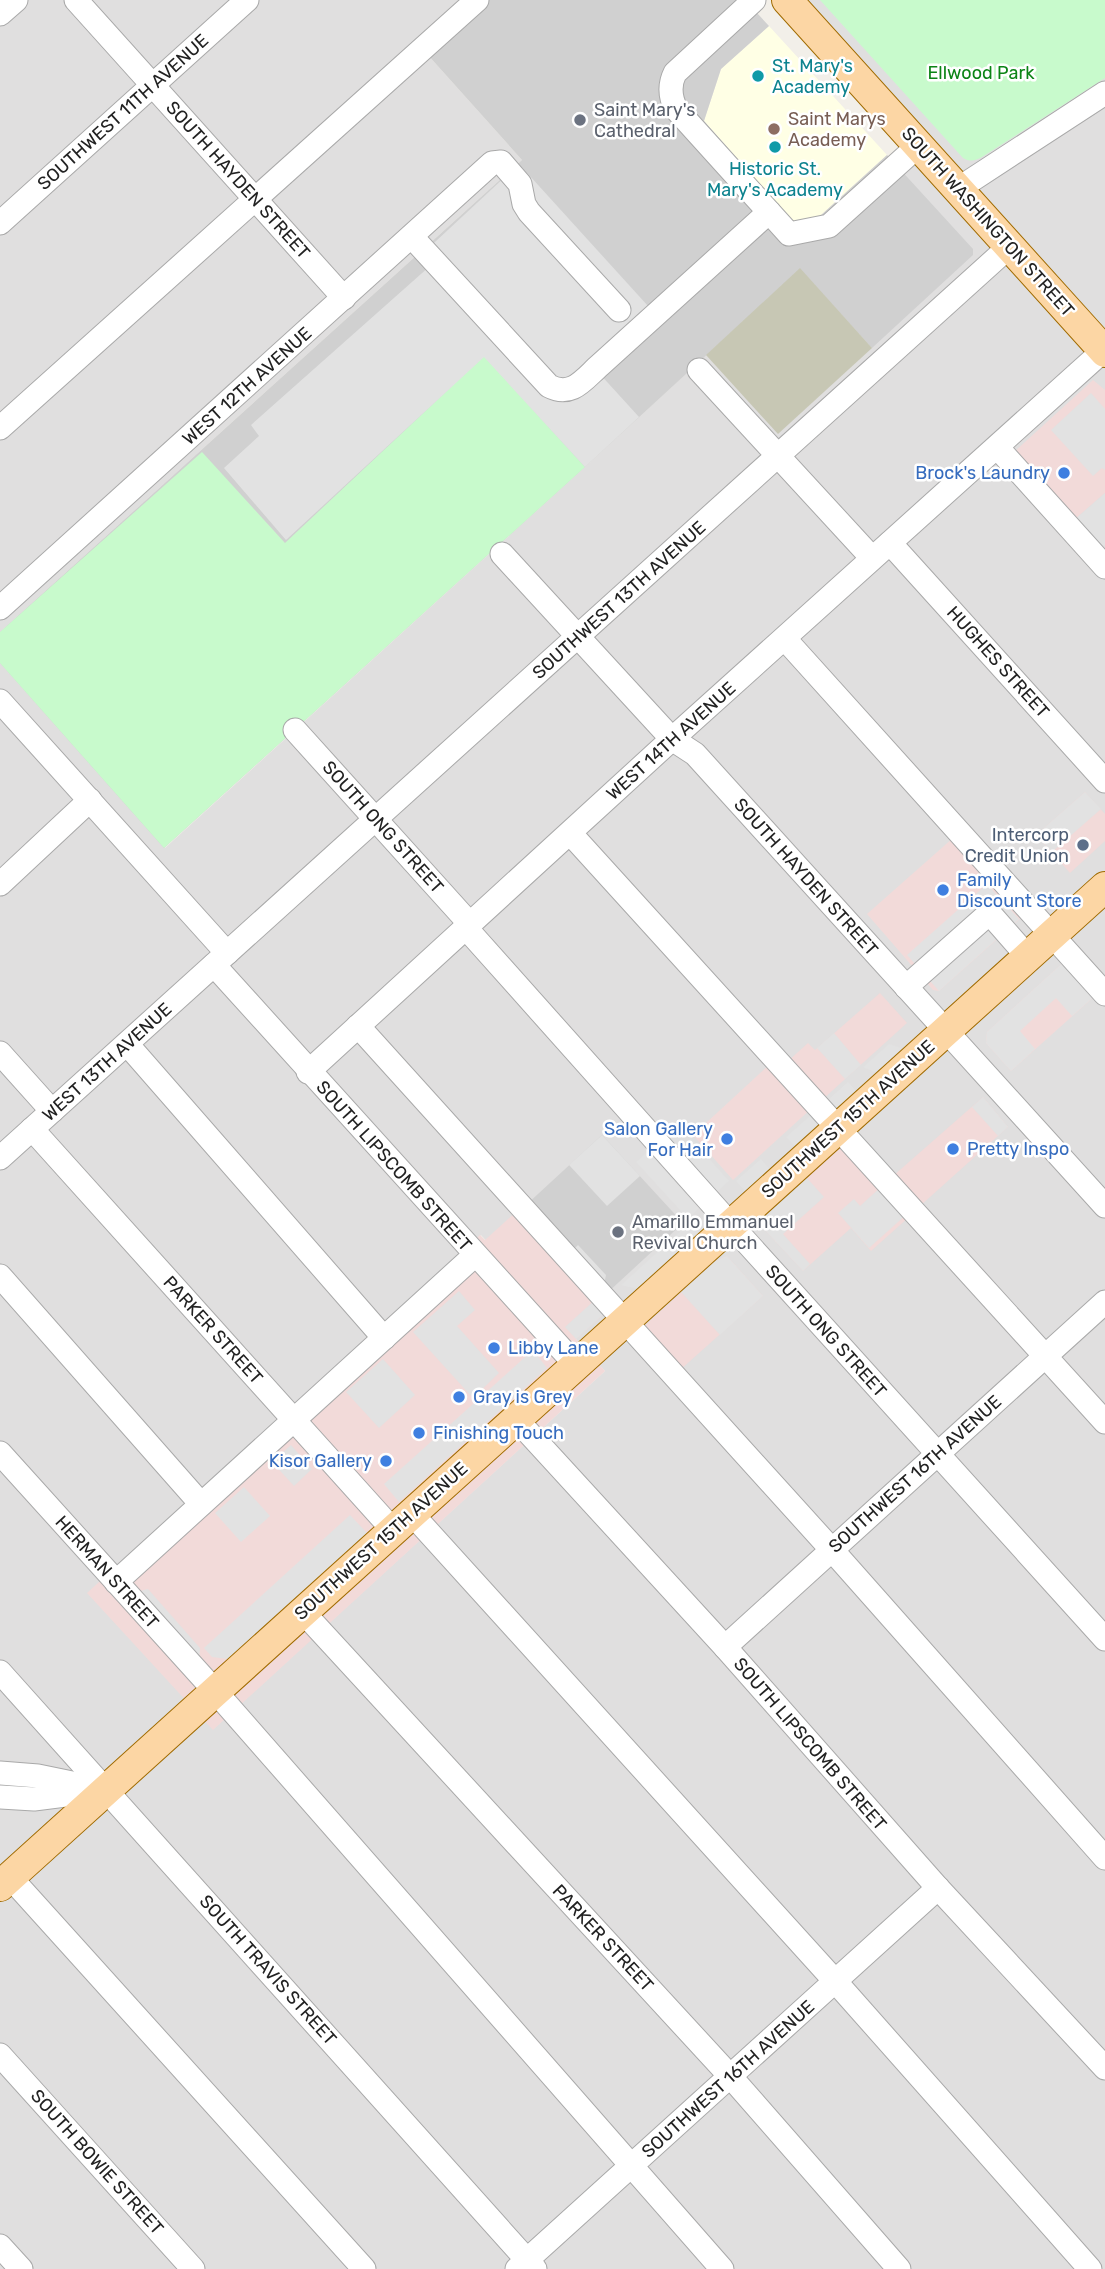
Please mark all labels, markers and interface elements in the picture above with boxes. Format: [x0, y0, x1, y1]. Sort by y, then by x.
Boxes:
street label: SOUTHWEST 11TH AVENUE [33, 29, 213, 195]
place label: St. Mary's Academy [772, 55, 853, 98]
park label: Ellwood Park [927, 62, 1035, 84]
marker: St. Mary's Academy [750, 68, 766, 84]
street label: SOUTH HAYDEN STREET [161, 97, 315, 263]
place label: Saint Mary's Cathedral [594, 99, 695, 142]
place label: Saint Marys Academy [788, 108, 886, 151]
marker: Saint Mary's Cathedral [572, 112, 588, 128]
marker: Saint Marys Academy [766, 121, 782, 137]
street label: SOUTH WASHINGTON STREET [897, 123, 1079, 321]
marker: Historic St. Mary's Academy [767, 139, 783, 155]
place label: Historic St. Mary's Academy [707, 158, 843, 201]
street label: WEST 12TH AVENUE [178, 322, 316, 450]
place label: Brock's Laundry [915, 462, 1050, 484]
marker: Brock's Laundry [1056, 465, 1072, 481]
street label: SOUTHWEST 13TH AVENUE [528, 516, 710, 684]
street label: HUGHES STREET [942, 602, 1054, 722]
street label: WEST 14TH AVENUE [602, 677, 740, 805]
street label: SOUTH ONG STREET [318, 756, 448, 898]
street label: SOUTH HAYDEN STREET [729, 794, 883, 960]
place label: Intercorp Credit Union [965, 824, 1069, 867]
marker: Intercorp Credit Union [1075, 837, 1091, 853]
place label: Family Discount Store [957, 869, 1082, 912]
marker: Family Discount Store [935, 882, 951, 898]
street label: WEST 13TH AVENUE [38, 998, 176, 1126]
street label: SOUTHWEST 15TH AVENUE [757, 1035, 939, 1203]
street label: SOUTH LIPSCOMB STREET [312, 1076, 476, 1256]
place label: Salon Gallery For Hair [604, 1118, 713, 1161]
marker: Salon Gallery For Hair [719, 1131, 735, 1147]
place label: Pretty Inspo [967, 1138, 1069, 1160]
marker: Pretty Inspo [945, 1141, 961, 1157]
place label: Amarillo Emmanuel Revival Church [632, 1211, 794, 1254]
marker: Amarillo Emmanuel Revival Church [610, 1224, 626, 1240]
street label: SOUTH ONG STREET [761, 1260, 891, 1402]
street label: PARKER STREET [159, 1271, 267, 1389]
place label: Libby Lane [508, 1337, 598, 1359]
marker: Libby Lane [486, 1340, 502, 1356]
place label: Gray is Grey [473, 1386, 572, 1408]
marker: Gray is Grey [451, 1389, 467, 1405]
street label: SOUTHWEST 16TH AVENUE [824, 1391, 1006, 1557]
place label: Finishing Touch [433, 1422, 564, 1444]
marker: Finishing Touch [411, 1425, 427, 1441]
place label: Kisor Gallery [269, 1450, 372, 1472]
marker: Kisor Gallery [378, 1453, 394, 1469]
street label: SOUTHWEST 15TH AVENUE [290, 1457, 472, 1625]
street label: HERMAN STREET [51, 1511, 163, 1633]
street label: SOUTH LIPSCOMB STREET [729, 1653, 891, 1835]
street label: PARKER STREET [548, 1880, 658, 1996]
street label: SOUTH TRAVIS STREET [195, 1890, 341, 2050]
street label: SOUTHWEST 16TH AVENUE [637, 1996, 819, 2162]
street label: SOUTH BOWIE STREET [26, 2085, 168, 2239]

